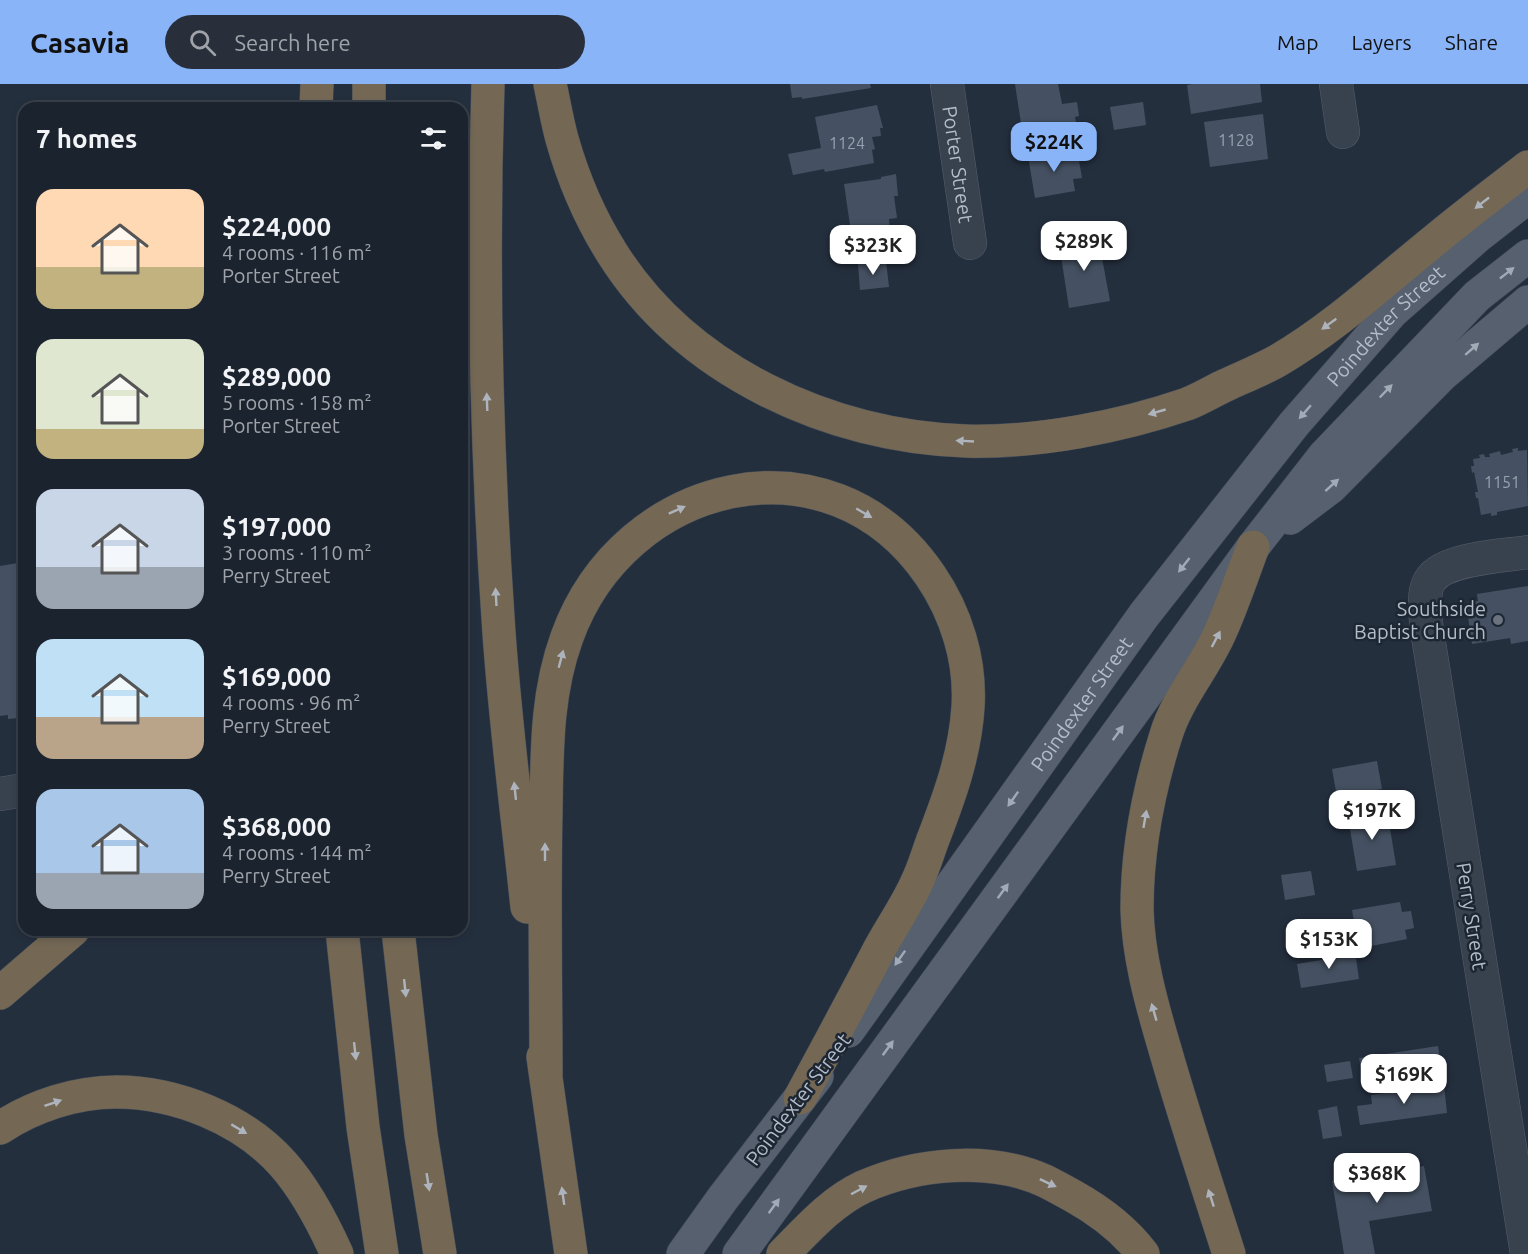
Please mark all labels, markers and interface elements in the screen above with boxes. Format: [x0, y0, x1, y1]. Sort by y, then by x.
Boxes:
search box [165, 15, 585, 69]
icon: search [186, 26, 219, 59]
text: Casavia [30, 27, 129, 58]
text: Search here [234, 30, 351, 55]
text: Map [1277, 30, 1318, 54]
text: Layers [1351, 30, 1412, 54]
text: Share [1445, 30, 1498, 54]
street label: Porter Street [939, 104, 978, 224]
icon: filters [417, 122, 450, 155]
pin: $224K [1012, 122, 1096, 173]
text: 7 homes [36, 124, 137, 153]
text: $224K [1025, 130, 1083, 153]
house number: 1128 [1218, 131, 1254, 149]
house number: 1124 [829, 134, 865, 152]
one-way arrow [1474, 196, 1489, 208]
text: $224,000 [222, 212, 331, 241]
icon: home [84, 213, 156, 285]
pin: $289K [1042, 221, 1126, 272]
pin: $323K [831, 225, 915, 276]
text: $289K [1055, 229, 1113, 252]
text: $323K [844, 233, 902, 256]
text: 4 rooms · 116 m² [222, 241, 372, 264]
street label: Poindexter Street [1321, 260, 1449, 390]
text: Porter Street [222, 264, 340, 287]
one-way arrow [1498, 267, 1514, 279]
one-way arrow [1322, 318, 1338, 330]
one-way arrow [1464, 343, 1479, 356]
text: $289,000 [222, 362, 331, 391]
icon: home [84, 363, 156, 435]
one-way arrow [1379, 384, 1393, 398]
text: 5 rooms · 158 m² [222, 391, 372, 414]
one-way arrow [482, 392, 491, 411]
one-way arrow [1299, 404, 1312, 419]
one-way arrow [1148, 408, 1166, 417]
text: Porter Street [222, 414, 340, 437]
one-way arrow [955, 436, 974, 445]
house number: 1151 [1484, 473, 1520, 491]
one-way arrow [1325, 478, 1340, 492]
one-way arrow [669, 505, 687, 515]
one-way arrow [856, 508, 873, 518]
text: $197,000 [222, 512, 331, 541]
icon: home [84, 513, 156, 585]
text: 3 rooms · 110 m² [222, 541, 372, 564]
one-way arrow [1178, 557, 1190, 572]
text: Perry Street [222, 564, 330, 587]
one-way arrow [492, 587, 501, 606]
place label: Southside Baptist Church [1354, 597, 1486, 643]
marker: Southside Baptist Church [1491, 613, 1505, 627]
one-way arrow [1211, 630, 1221, 647]
street label: Poindexter Street [1025, 632, 1137, 775]
one-way arrow [557, 649, 566, 667]
text: $169,000 [222, 662, 331, 691]
icon: home [84, 663, 156, 735]
text: 4 rooms · 96 m² [222, 691, 360, 714]
text: Perry Street [222, 714, 330, 737]
one-way arrow [1112, 725, 1124, 741]
one-way arrow [510, 781, 520, 800]
pin: $197K [1330, 790, 1414, 841]
one-way arrow [1007, 791, 1019, 807]
text: $197K [1343, 798, 1401, 821]
one-way arrow [1141, 809, 1150, 828]
text: $368,000 [222, 812, 331, 841]
icon: home [84, 813, 156, 885]
text: 4 rooms · 144 m² [222, 841, 372, 864]
one-way arrow [540, 843, 550, 862]
street label: Perry Street [1452, 861, 1492, 971]
text: Perry Street [222, 864, 330, 887]
one-way arrow [997, 883, 1009, 899]
pin: $153K [1287, 919, 1371, 970]
text: $153K [1300, 927, 1358, 950]
one-way arrow [894, 950, 906, 966]
one-way arrow [400, 979, 409, 998]
one-way arrow [1149, 1003, 1158, 1021]
street label: Poindexter Street [741, 1028, 855, 1170]
one-way arrow [350, 1041, 360, 1060]
one-way arrow [882, 1041, 894, 1056]
pin: $169K [1362, 1054, 1446, 1105]
text: $169K [1375, 1062, 1433, 1085]
one-way arrow [44, 1098, 62, 1108]
one-way arrow [231, 1124, 248, 1134]
pin: $368K [1335, 1153, 1419, 1204]
text: $368K [1348, 1161, 1406, 1184]
one-way arrow [424, 1172, 433, 1191]
one-way arrow [1039, 1179, 1056, 1188]
one-way arrow [851, 1185, 868, 1195]
one-way arrow [558, 1186, 567, 1205]
one-way arrow [1206, 1189, 1215, 1207]
one-way arrow [767, 1199, 779, 1214]

